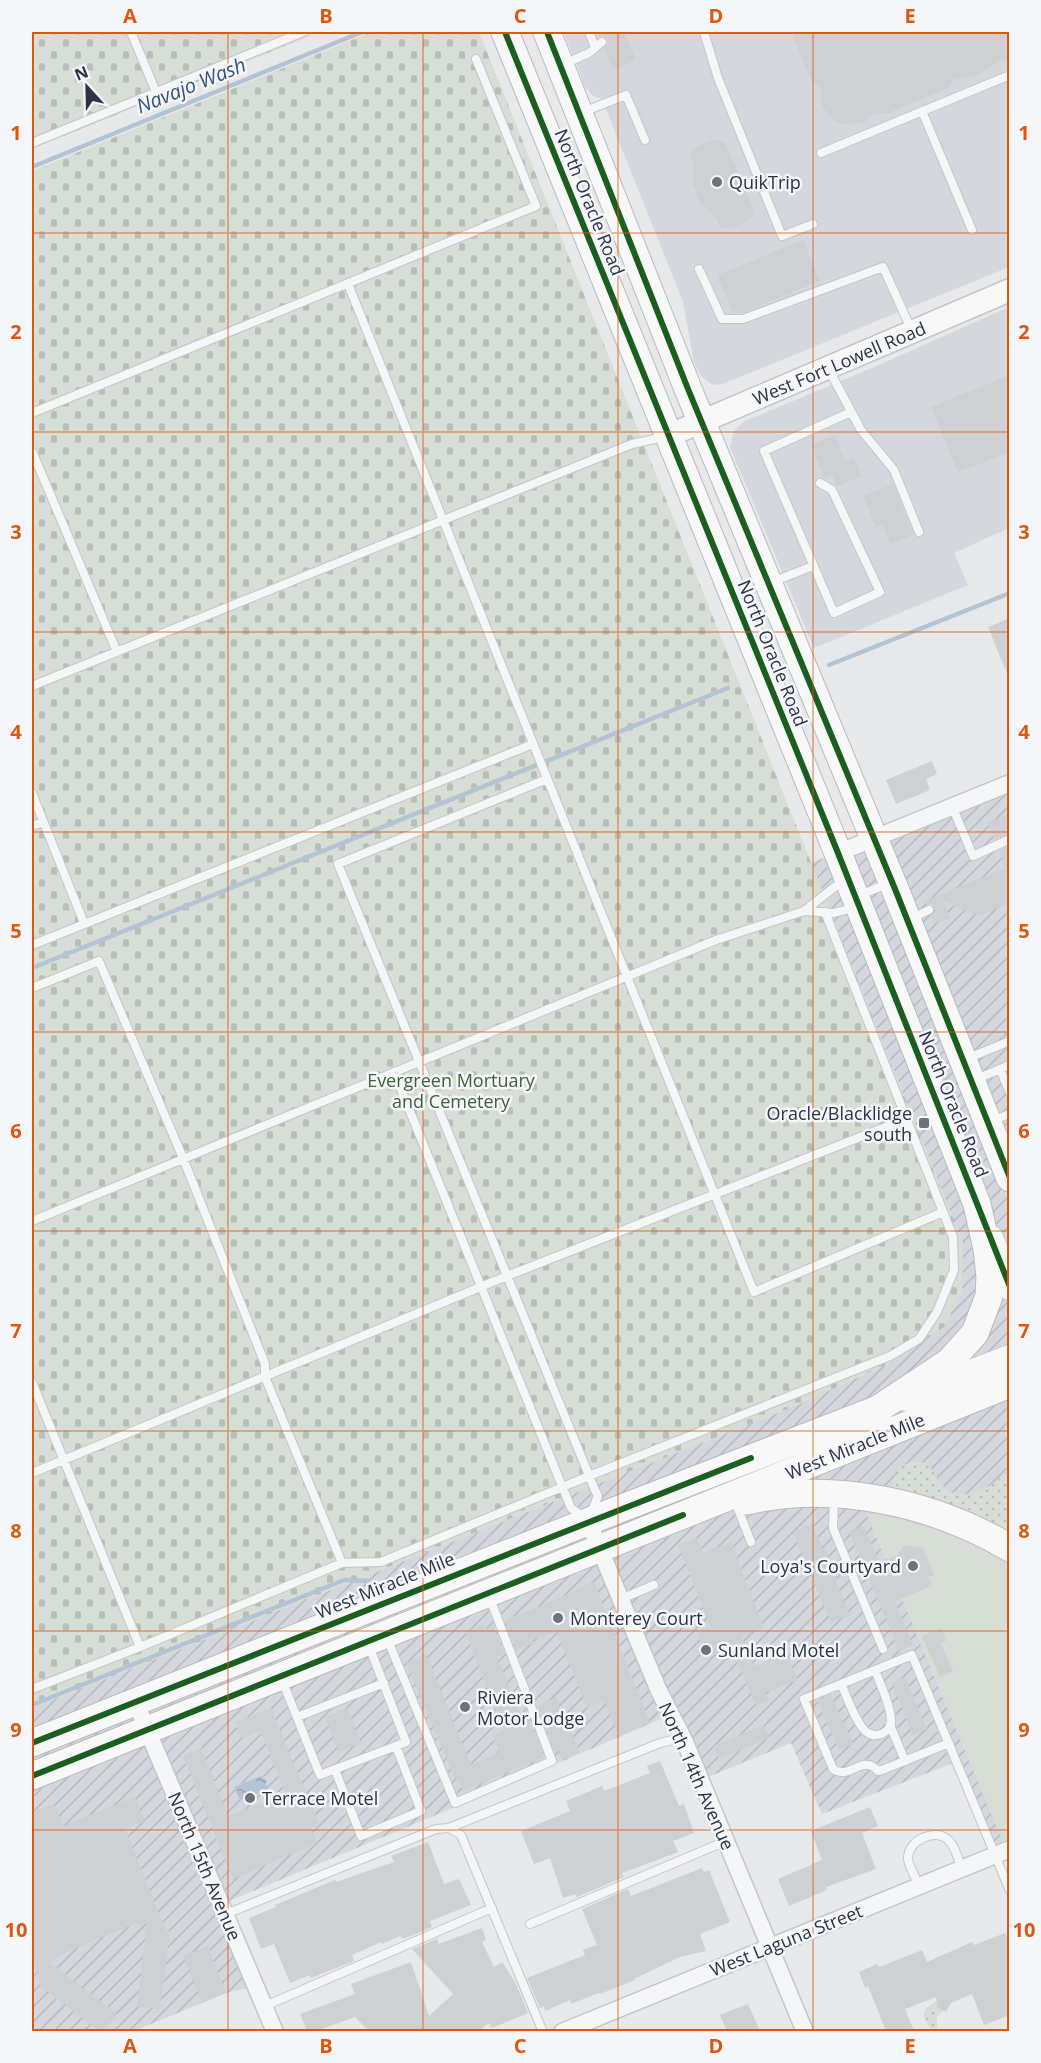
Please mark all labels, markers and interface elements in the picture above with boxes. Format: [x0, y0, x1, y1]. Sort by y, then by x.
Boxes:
text: A [123, 2, 137, 29]
text: B [319, 2, 333, 29]
text: C [514, 2, 527, 29]
text: D [709, 2, 723, 29]
text: E [904, 2, 916, 29]
water label: Navajo Wash [132, 51, 250, 119]
north arrow [57, 57, 117, 117]
text: N [71, 60, 92, 86]
text: 1 [10, 119, 22, 146]
text: 1 [1018, 119, 1030, 146]
street label: North Oracle Road [550, 125, 630, 279]
place label: QuikTrip [729, 170, 801, 194]
marker: QuikTrip [710, 175, 724, 189]
street label: West Fort Lowell Road [749, 316, 929, 410]
text: 2 [10, 318, 22, 345]
text: 2 [1018, 318, 1030, 345]
text: 3 [10, 518, 22, 545]
text: 3 [1018, 518, 1030, 545]
street label: North Oracle Road [733, 576, 813, 730]
text: 4 [10, 718, 22, 745]
text: 4 [1018, 718, 1030, 745]
text: 5 [10, 917, 22, 944]
text: 5 [1018, 917, 1030, 944]
street label: North Oracle Road [914, 1027, 994, 1181]
park label: Evergreen Mortuary and Cemetery [367, 1068, 536, 1113]
place label: Oracle/Blacklidge south [767, 1101, 912, 1146]
marker: Oracle/Blacklidge south [917, 1116, 931, 1130]
text: 6 [10, 1117, 22, 1144]
text: 6 [1018, 1117, 1030, 1144]
text: 7 [10, 1317, 22, 1344]
text: 7 [1018, 1317, 1030, 1344]
street label: West Miracle Mile [782, 1407, 928, 1485]
text: 8 [10, 1517, 22, 1544]
text: 8 [1018, 1517, 1030, 1544]
street label: West Miracle Mile [312, 1546, 458, 1624]
place label: Loya's Courtyard [760, 1554, 901, 1578]
marker: Loya's Courtyard [906, 1559, 920, 1573]
place label: Monterey Court [570, 1606, 703, 1630]
marker: Monterey Court [551, 1611, 565, 1625]
place label: Sunland Motel [718, 1638, 839, 1662]
marker: Sunland Motel [699, 1643, 713, 1657]
place label: Riviera Motor Lodge [477, 1685, 584, 1730]
street label: North 14th Avenue [654, 1698, 740, 1854]
marker: Riviera Motor Lodge [458, 1700, 472, 1714]
text: 9 [10, 1716, 22, 1743]
text: 9 [1018, 1716, 1030, 1743]
place label: Terrace Motel [262, 1786, 378, 1810]
street label: North 15th Avenue [163, 1788, 247, 1944]
marker: Terrace Motel [243, 1791, 257, 1805]
street label: West Laguna Street [706, 1898, 866, 1982]
text: 10 [5, 1916, 27, 1943]
text: 10 [1013, 1916, 1035, 1943]
text: A [123, 2032, 137, 2059]
text: B [319, 2032, 333, 2059]
text: C [514, 2032, 527, 2059]
text: D [709, 2032, 723, 2059]
text: E [904, 2032, 916, 2059]

